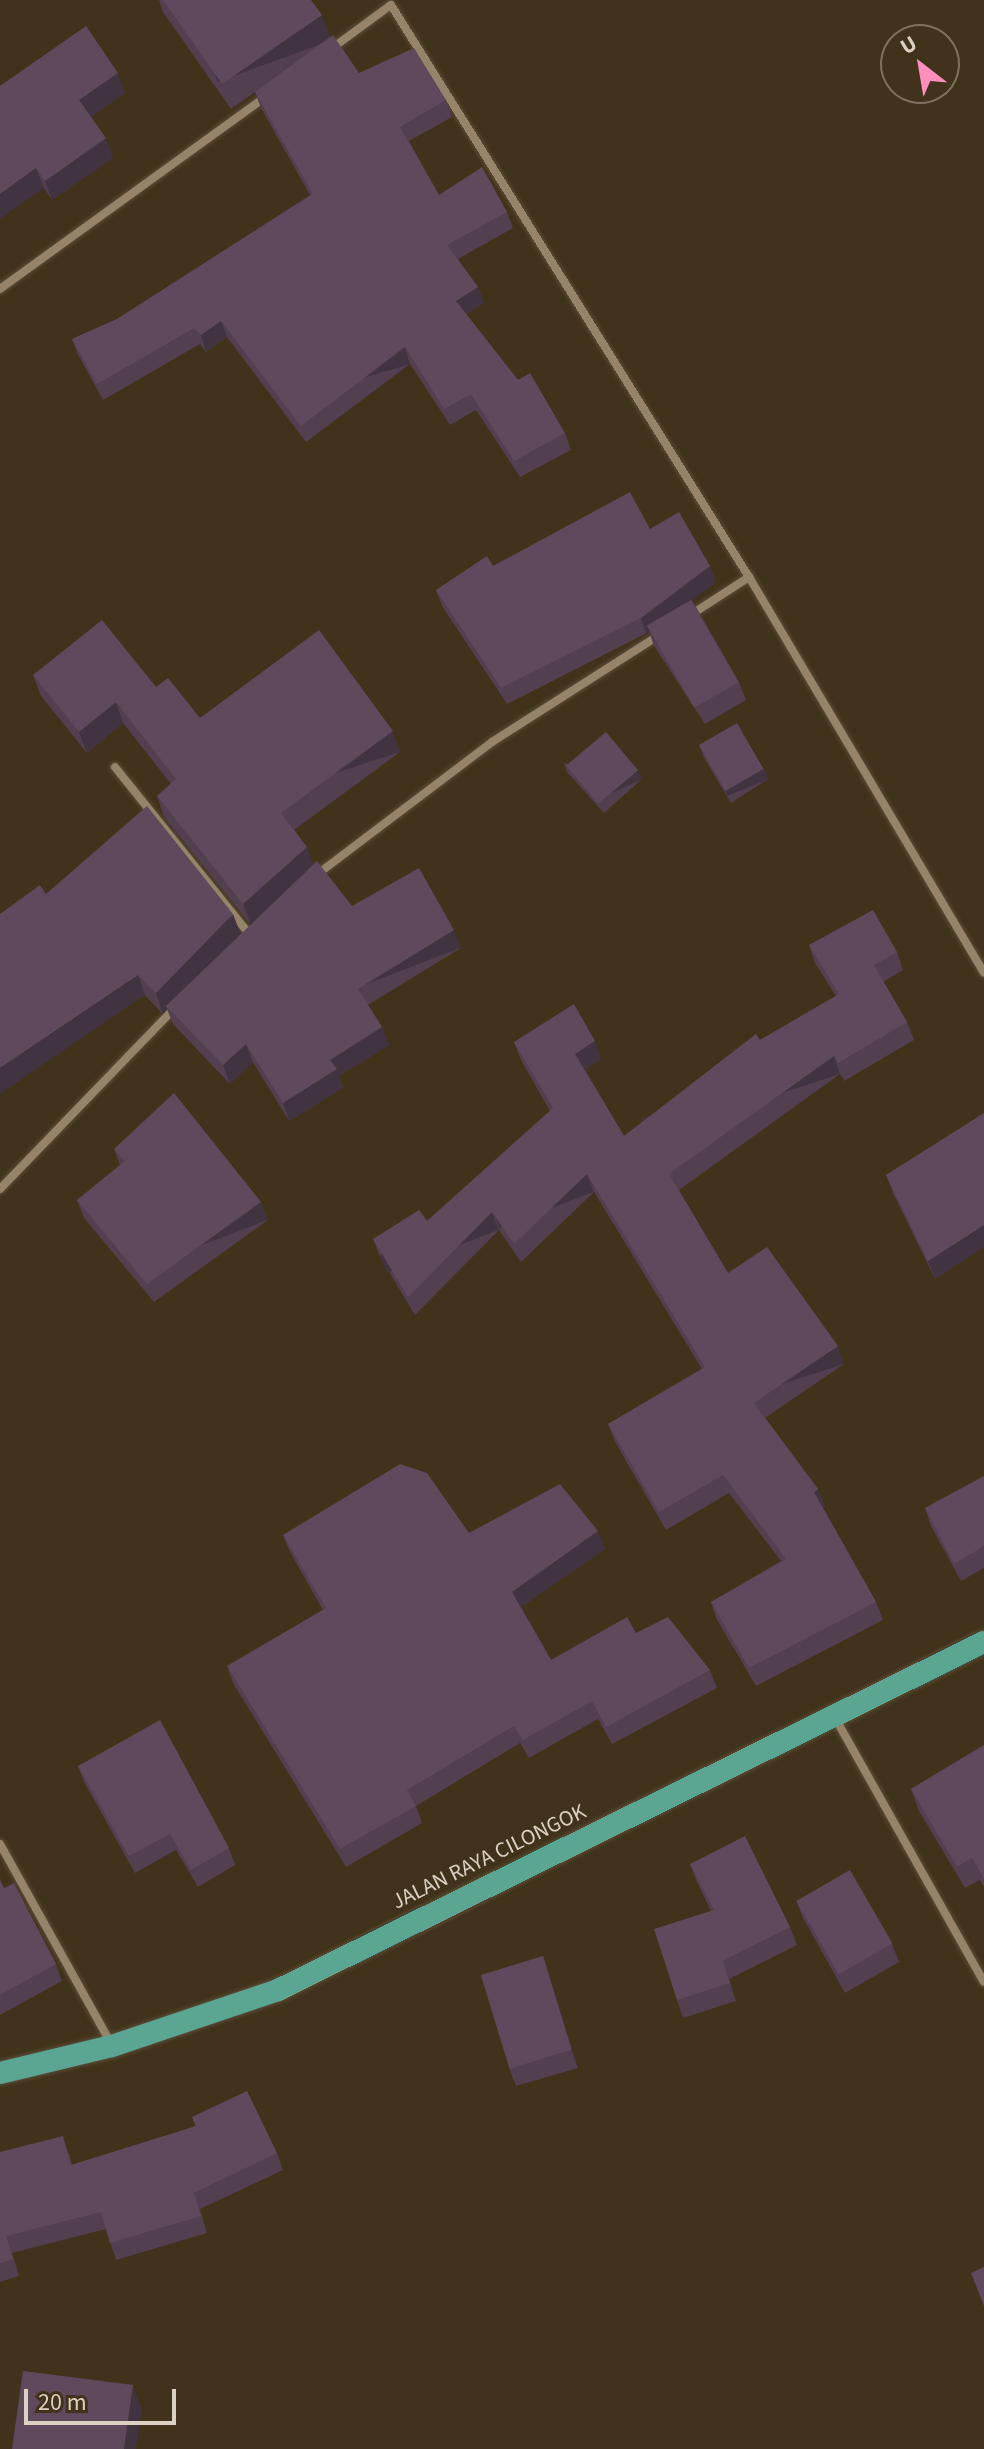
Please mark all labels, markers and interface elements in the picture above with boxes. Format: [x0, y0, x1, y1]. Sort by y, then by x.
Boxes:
north arrow [880, 24, 960, 104]
text: U [894, 28, 923, 63]
street label: JALAN RAYA CILONGOK [388, 1799, 590, 1915]
scale bar [28, 2373, 180, 2423]
text: 20 m [38, 2385, 87, 2420]

